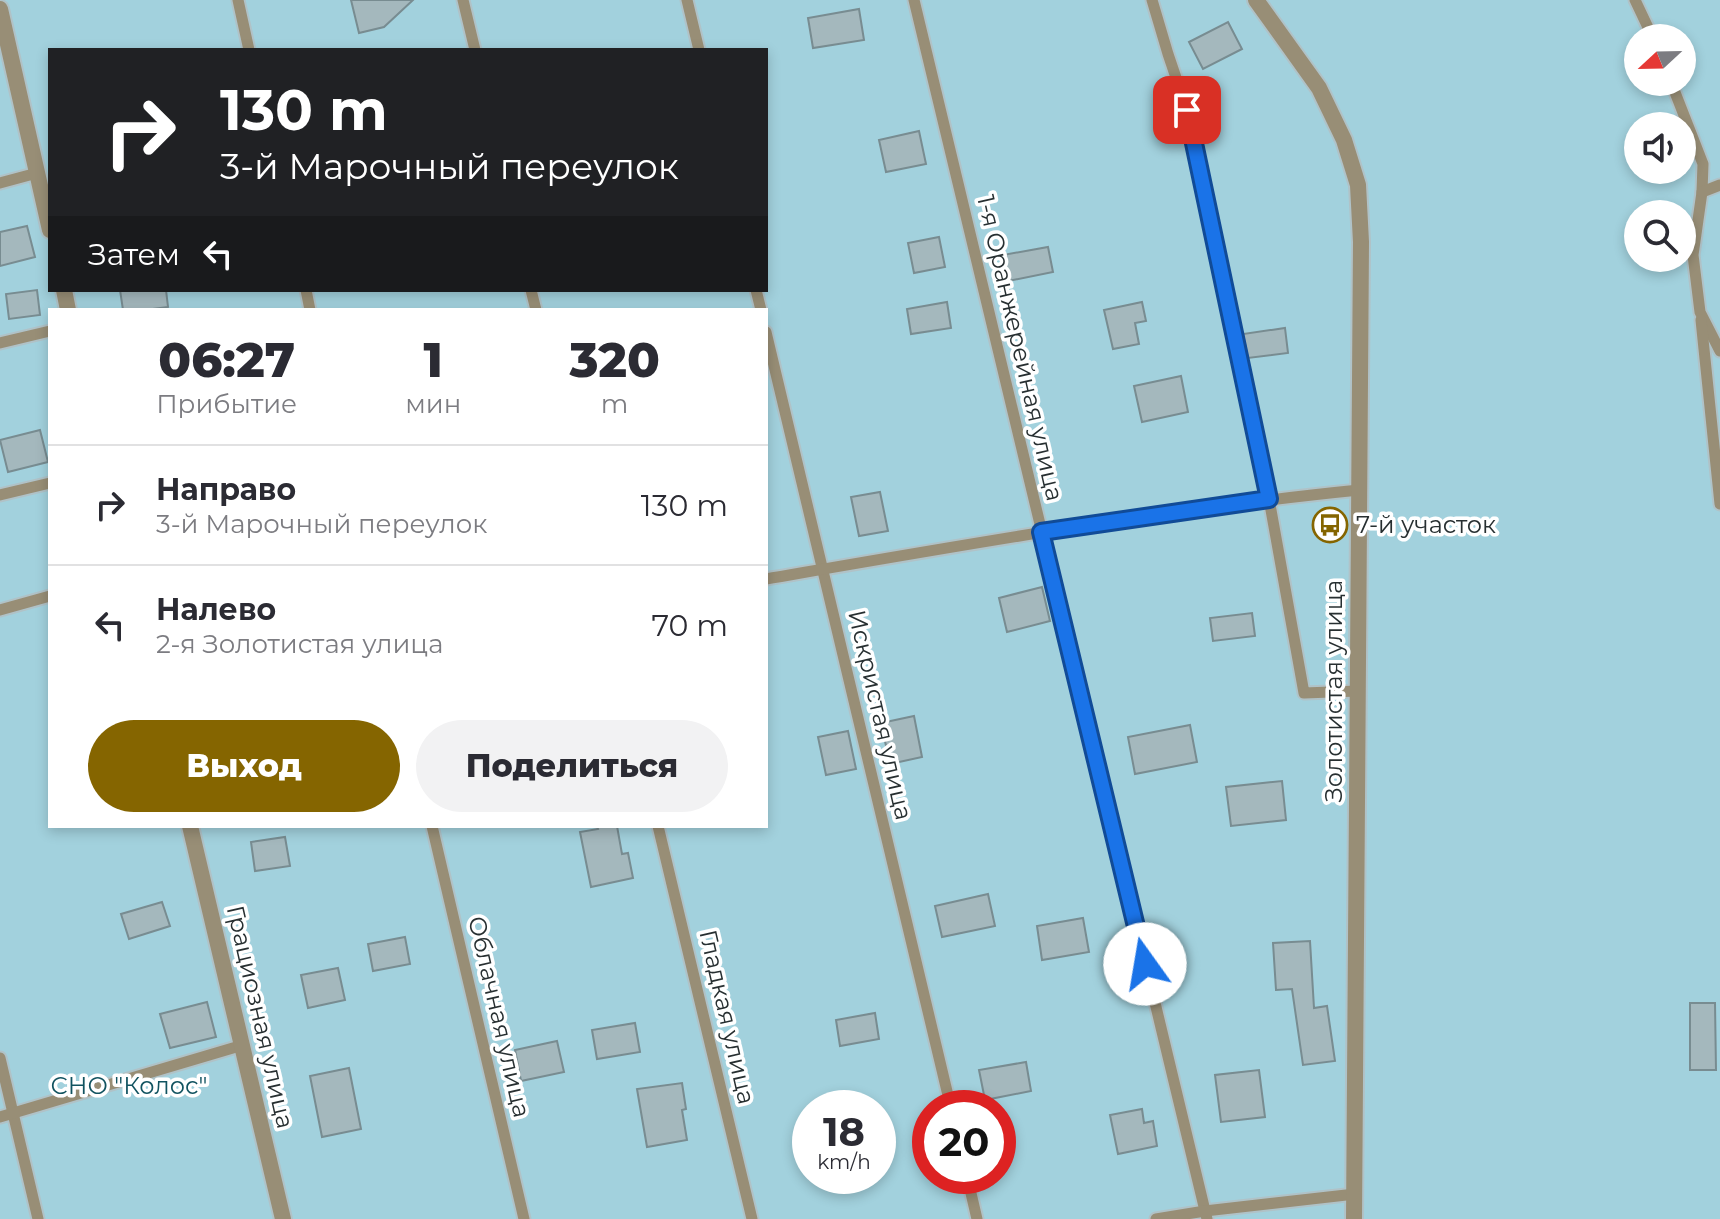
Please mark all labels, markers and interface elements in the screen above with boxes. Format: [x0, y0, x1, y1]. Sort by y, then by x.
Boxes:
north arrow [1624, 24, 1696, 96]
map controls [1624, 24, 1696, 272]
text: 130 m [220, 76, 388, 144]
pin [1153, 76, 1221, 144]
icon: right [88, 80, 192, 184]
icon: arrive [1165, 88, 1209, 132]
button: sound [1624, 112, 1696, 184]
text: 3-й Марочный переулок [220, 144, 679, 188]
street label: 1-я Оранжерейная улица [971, 192, 1070, 504]
button: search [1624, 200, 1696, 272]
icon: left [196, 232, 240, 276]
text: Затем [88, 236, 180, 273]
text: 06:27 [158, 331, 295, 389]
text: 1 [424, 331, 443, 389]
text: 320 [569, 331, 660, 389]
text: Прибытие [156, 388, 297, 420]
text: мин [405, 388, 461, 420]
text: m [601, 388, 628, 420]
text: Направо [156, 471, 296, 508]
icon: right [88, 483, 132, 527]
text: 130 m [641, 487, 728, 524]
bus stop icon: 7-й участок [1311, 506, 1349, 544]
text: 3-й Марочный переулок [156, 508, 487, 540]
place label: 7-й участок [1356, 510, 1496, 539]
street label: Золотистая улица [1319, 580, 1348, 802]
text: Налево [156, 591, 276, 628]
icon: left [88, 603, 132, 647]
text: 70 m [651, 607, 728, 644]
street label: Искристая улица [842, 607, 919, 823]
text: 2-я Золотистая улица [156, 628, 443, 660]
button: Выход [88, 720, 400, 812]
button: Поделиться [416, 720, 728, 812]
street label: Грациозная улица [221, 902, 300, 1131]
street label: Облачная улица [462, 913, 537, 1120]
position arrow [1103, 922, 1187, 1006]
street label: Гладкая улица [693, 927, 762, 1107]
park label: СНО "Колос" [51, 1071, 207, 1100]
speed limit sign: 20 [912, 1090, 1016, 1194]
text: 18 [823, 1107, 865, 1156]
text: km/h [817, 1150, 871, 1174]

